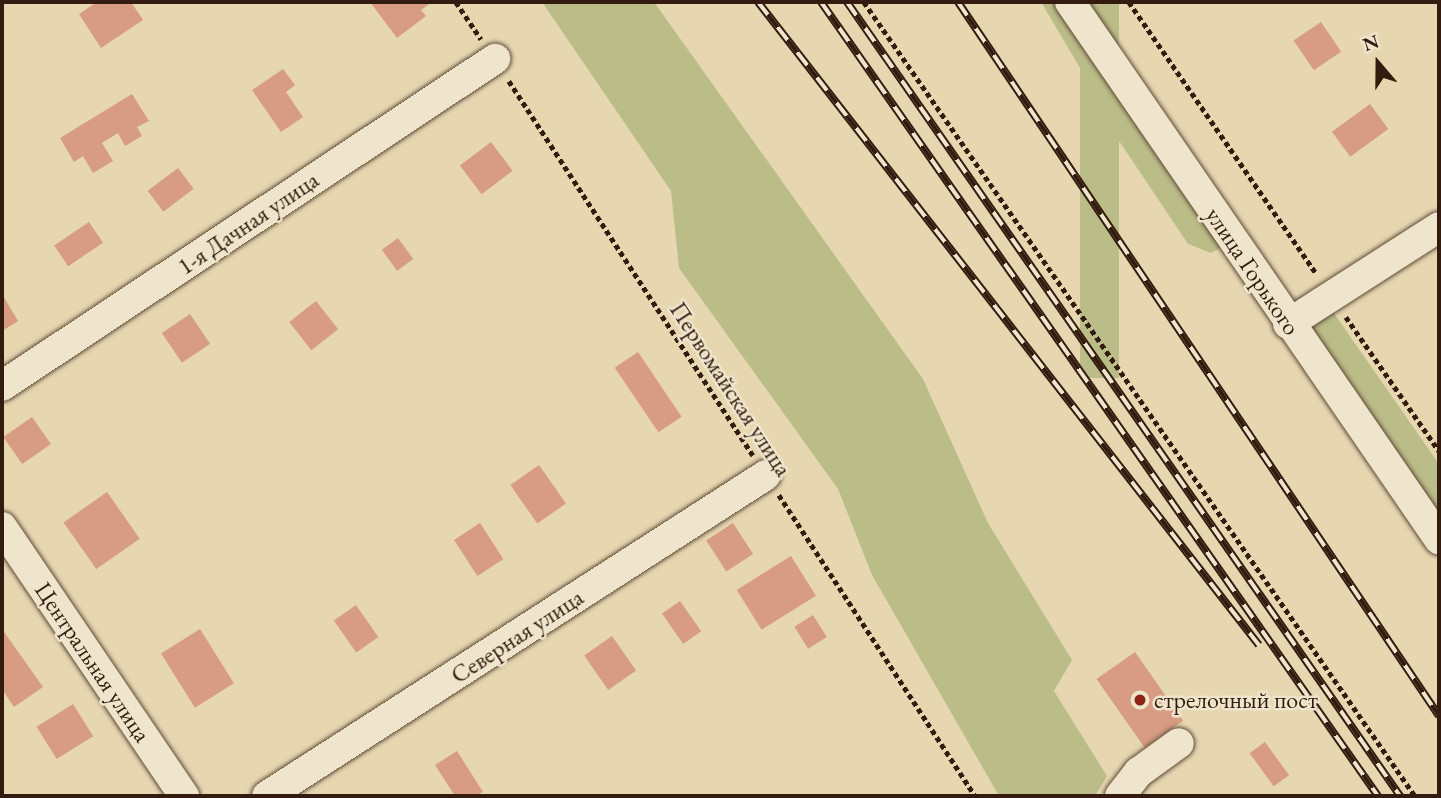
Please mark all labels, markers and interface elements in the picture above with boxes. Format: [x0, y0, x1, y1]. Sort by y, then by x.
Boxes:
north arrow [1343, 28, 1413, 98]
text: N [1359, 28, 1382, 57]
street label: 1-я Дачная улица [172, 165, 324, 281]
street label: улица Горького [1200, 202, 1306, 340]
street label: Первомайская улица [664, 296, 798, 482]
street label: Центральная улица [29, 577, 157, 747]
street label: Северная улица [445, 583, 589, 689]
place label: стрелочный пост [1154, 686, 1318, 714]
marker: стрелочный пост [1132, 692, 1148, 708]

